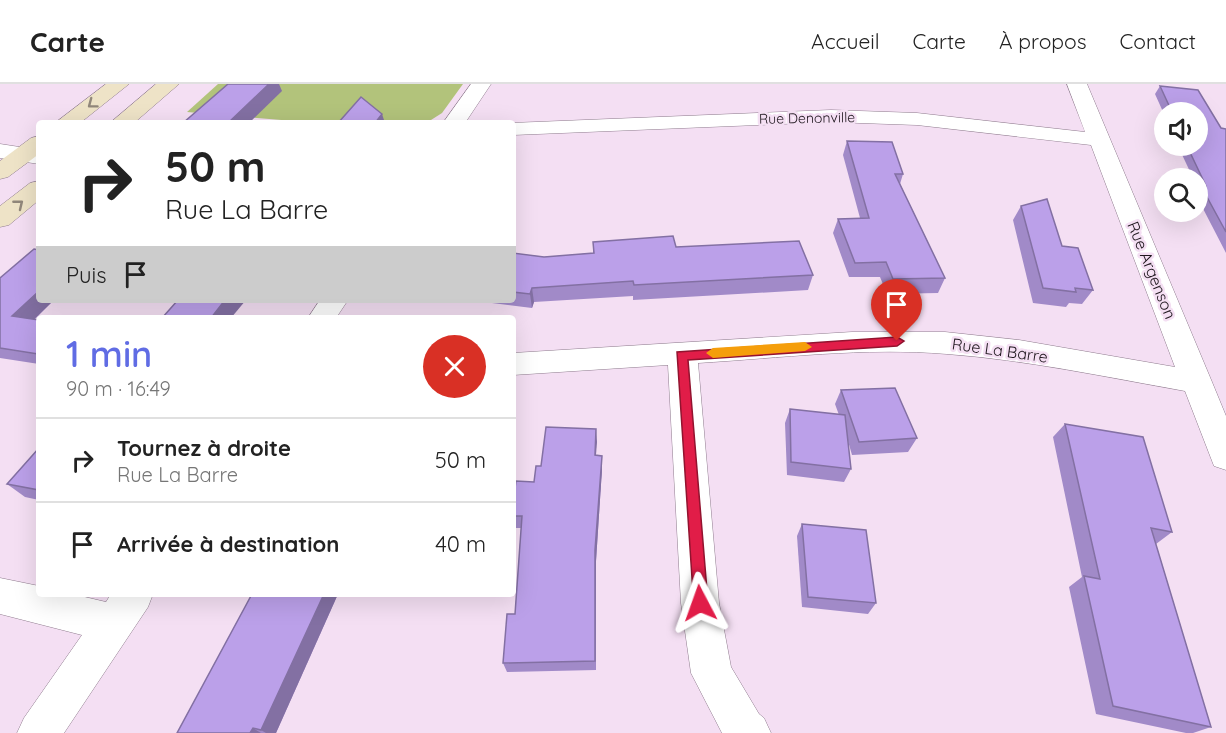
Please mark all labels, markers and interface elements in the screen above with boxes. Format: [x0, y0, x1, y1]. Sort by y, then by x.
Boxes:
text: Carte [30, 24, 105, 59]
text: Accueil [811, 28, 880, 54]
text: Carte [913, 28, 966, 54]
text: À propos [999, 28, 1087, 54]
text: Contact [1120, 28, 1196, 54]
one-way arrow [88, 96, 99, 107]
map controls [1154, 102, 1208, 222]
button: sound [1154, 102, 1208, 156]
street label: Rue Denonville [759, 108, 855, 128]
text: 50 m [165, 140, 265, 193]
icon: right [66, 144, 144, 222]
button: search [1154, 168, 1208, 222]
text: Rue La Barre [165, 192, 328, 226]
one-way arrow [13, 200, 24, 211]
street label: Rue Argenson [1123, 218, 1181, 322]
icon: arrive [119, 258, 152, 291]
text: Puis [66, 261, 107, 289]
pin [871, 279, 922, 341]
icon: arrive [880, 288, 913, 321]
text: 1 min [66, 331, 152, 376]
street label: Rue La Barre [951, 333, 1049, 367]
button: close [423, 335, 486, 398]
text: 90 m · 16:49 [66, 376, 171, 401]
text: Tournez à droite [117, 434, 291, 462]
icon: right [66, 444, 99, 477]
text: 50 m [435, 446, 486, 474]
text: Rue La Barre [117, 462, 238, 487]
icon: arrive [66, 528, 99, 561]
text: Arrivée à destination [117, 530, 339, 558]
text: 40 m [435, 530, 486, 558]
position arrow [668, 571, 732, 635]

